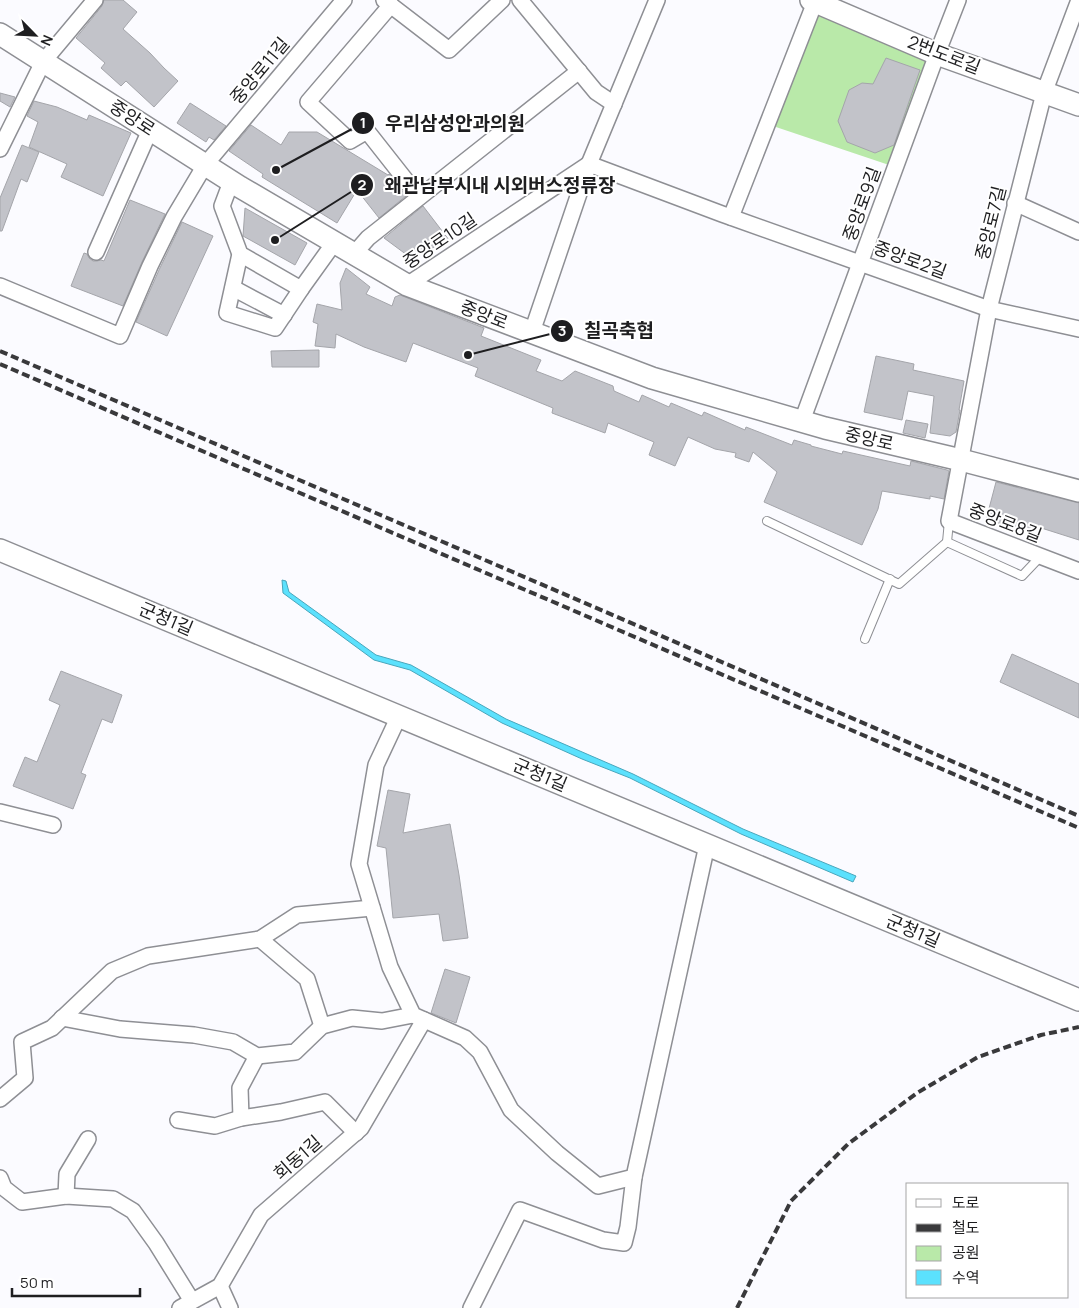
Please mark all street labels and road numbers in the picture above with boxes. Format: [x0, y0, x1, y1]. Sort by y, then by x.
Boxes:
street label: 2번도로길 [904, 29, 984, 79]
street label: 중앙로11길 [224, 32, 294, 109]
street label: 중앙로 [105, 94, 160, 141]
street label: 중앙로9길 [837, 163, 886, 244]
street label: 중앙로7길 [969, 183, 1011, 262]
street label: 중앙로10길 [398, 207, 481, 274]
street label: 중앙로2길 [870, 235, 950, 283]
street label: 중앙로 [457, 294, 512, 334]
street label: 중앙로 [842, 421, 896, 455]
street label: 중앙로8길 [965, 497, 1045, 547]
street label: 군청1길 [136, 596, 197, 640]
street label: 군청1길 [510, 752, 571, 796]
street label: 군청1길 [883, 908, 944, 952]
street label: 회동1길 [268, 1130, 327, 1185]

